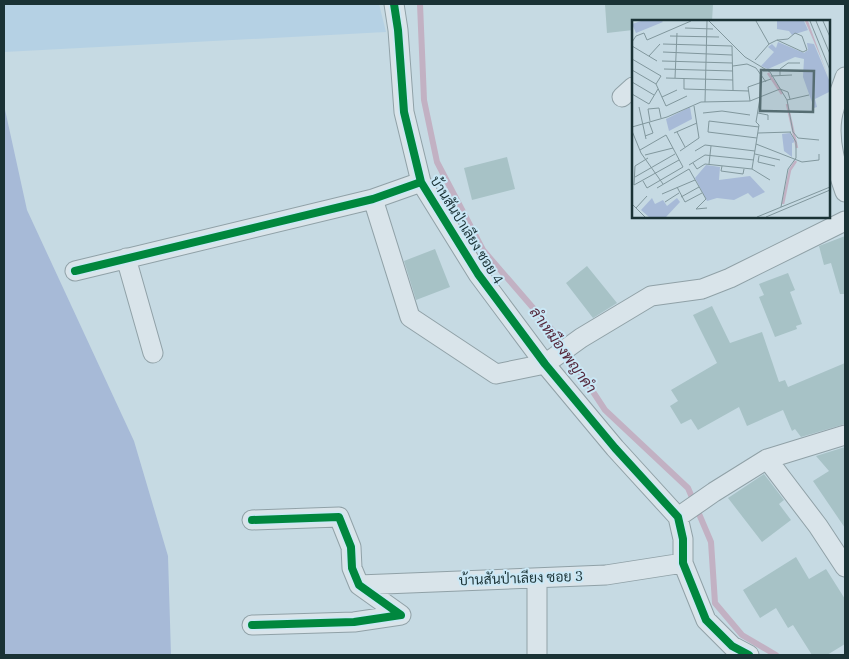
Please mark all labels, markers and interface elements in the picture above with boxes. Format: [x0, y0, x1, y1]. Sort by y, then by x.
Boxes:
inset map [632, 20, 829, 218]
street label: บ้านสันป่าเลียง ซอย 4 [426, 173, 508, 287]
water label: ลำเหมืองพญาคำ [526, 303, 601, 396]
street label: บ้านสันป่าเลียง ซอย 3 [459, 567, 583, 589]

